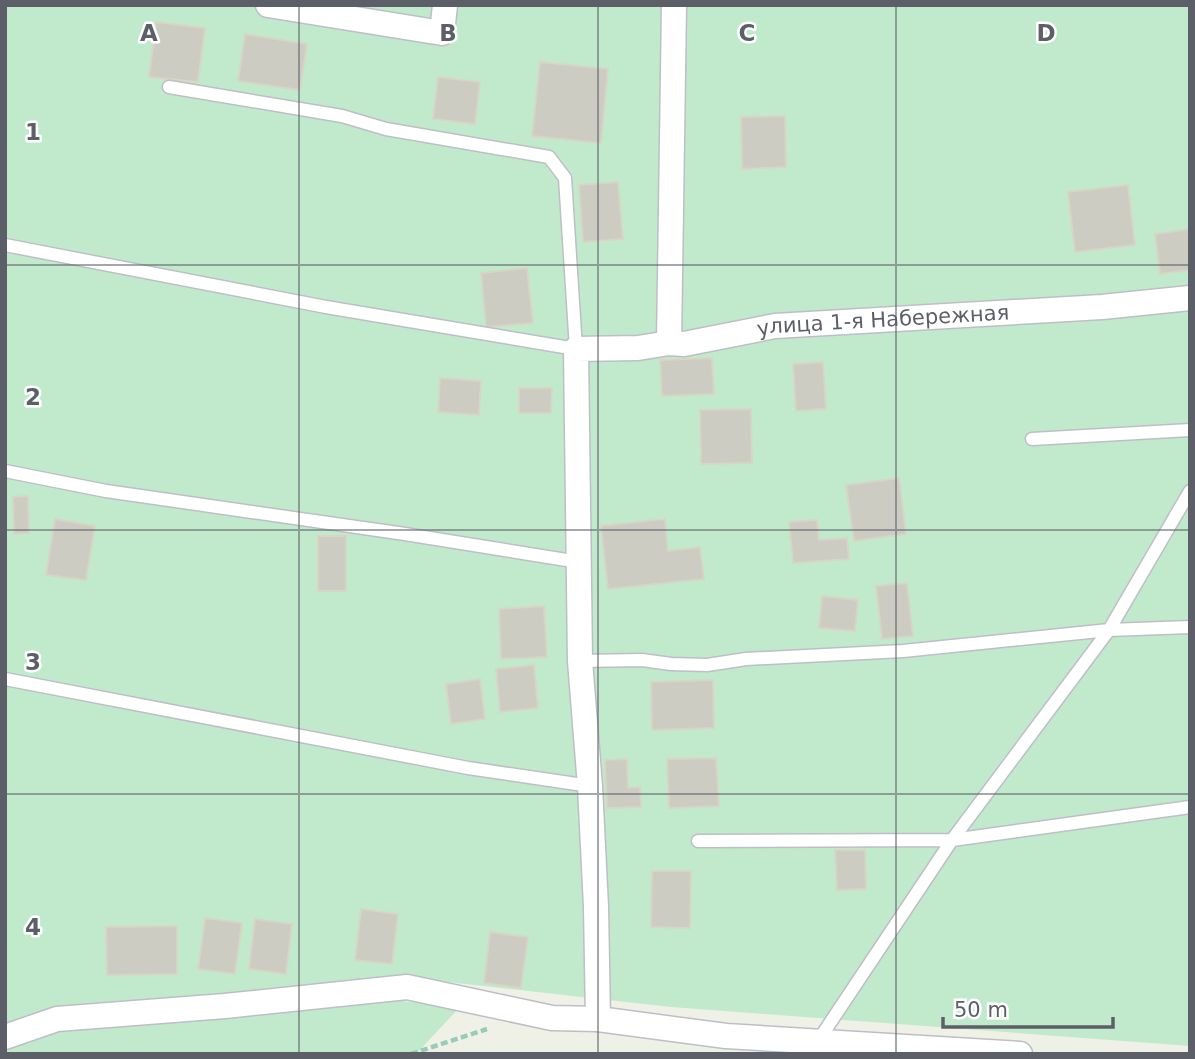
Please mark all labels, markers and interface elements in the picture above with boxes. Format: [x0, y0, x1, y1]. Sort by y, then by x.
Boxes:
text: A [140, 20, 158, 46]
text: B [439, 20, 457, 46]
text: C [739, 20, 755, 46]
text: D [1036, 20, 1056, 46]
text: 1 [25, 119, 41, 145]
street label: улица 1-я Набережная [755, 300, 1010, 341]
text: 2 [25, 384, 41, 410]
text: 3 [25, 649, 41, 675]
text: 4 [25, 914, 41, 940]
scale bar [943, 986, 1113, 1030]
text: 50 m [954, 998, 1008, 1022]

